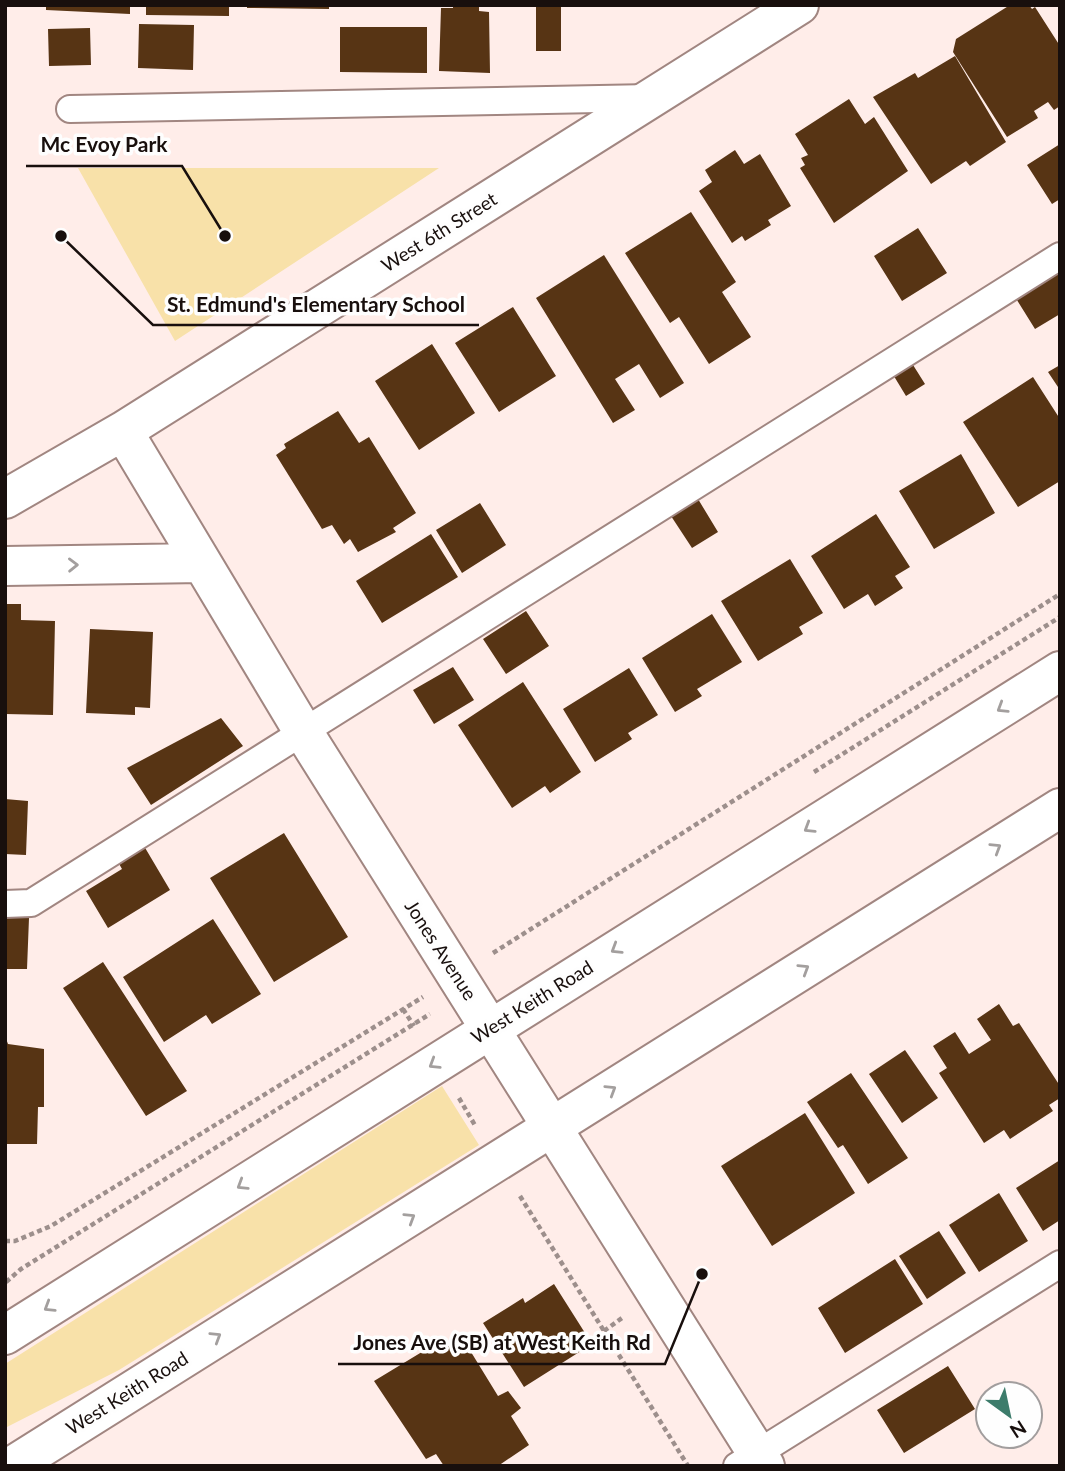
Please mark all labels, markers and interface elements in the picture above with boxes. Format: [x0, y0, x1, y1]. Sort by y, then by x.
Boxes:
callout: Mc Evoy Park [26, 124, 182, 166]
text: Mc Evoy Park [41, 131, 168, 156]
street label: West 6th Street [377, 187, 501, 276]
callout: St. Edmund's Elementary School [153, 283, 479, 325]
text: St. Edmund's Elementary School [167, 291, 465, 316]
one-way arrow [69, 557, 79, 573]
one-way arrow [997, 699, 1010, 712]
one-way arrow [804, 820, 817, 833]
one-way arrow [989, 843, 1002, 856]
street label: Jones Avenue [401, 895, 482, 1004]
one-way arrow [611, 940, 624, 953]
street label: West Keith Road [467, 955, 597, 1048]
one-way arrow [796, 965, 809, 978]
one-way arrow [429, 1055, 442, 1068]
one-way arrow [603, 1086, 616, 1099]
one-way arrow [236, 1177, 249, 1190]
one-way arrow [402, 1213, 415, 1226]
one-way arrow [44, 1299, 57, 1312]
callout: Jones Ave (SB) at West Keith Rd [338, 1322, 665, 1364]
text: Jones Ave (SB) at West Keith Rd [353, 1329, 651, 1354]
one-way arrow [209, 1333, 222, 1346]
street label: West Keith Road [62, 1346, 192, 1439]
north arrow [974, 1380, 1044, 1450]
text: N [1006, 1416, 1031, 1443]

